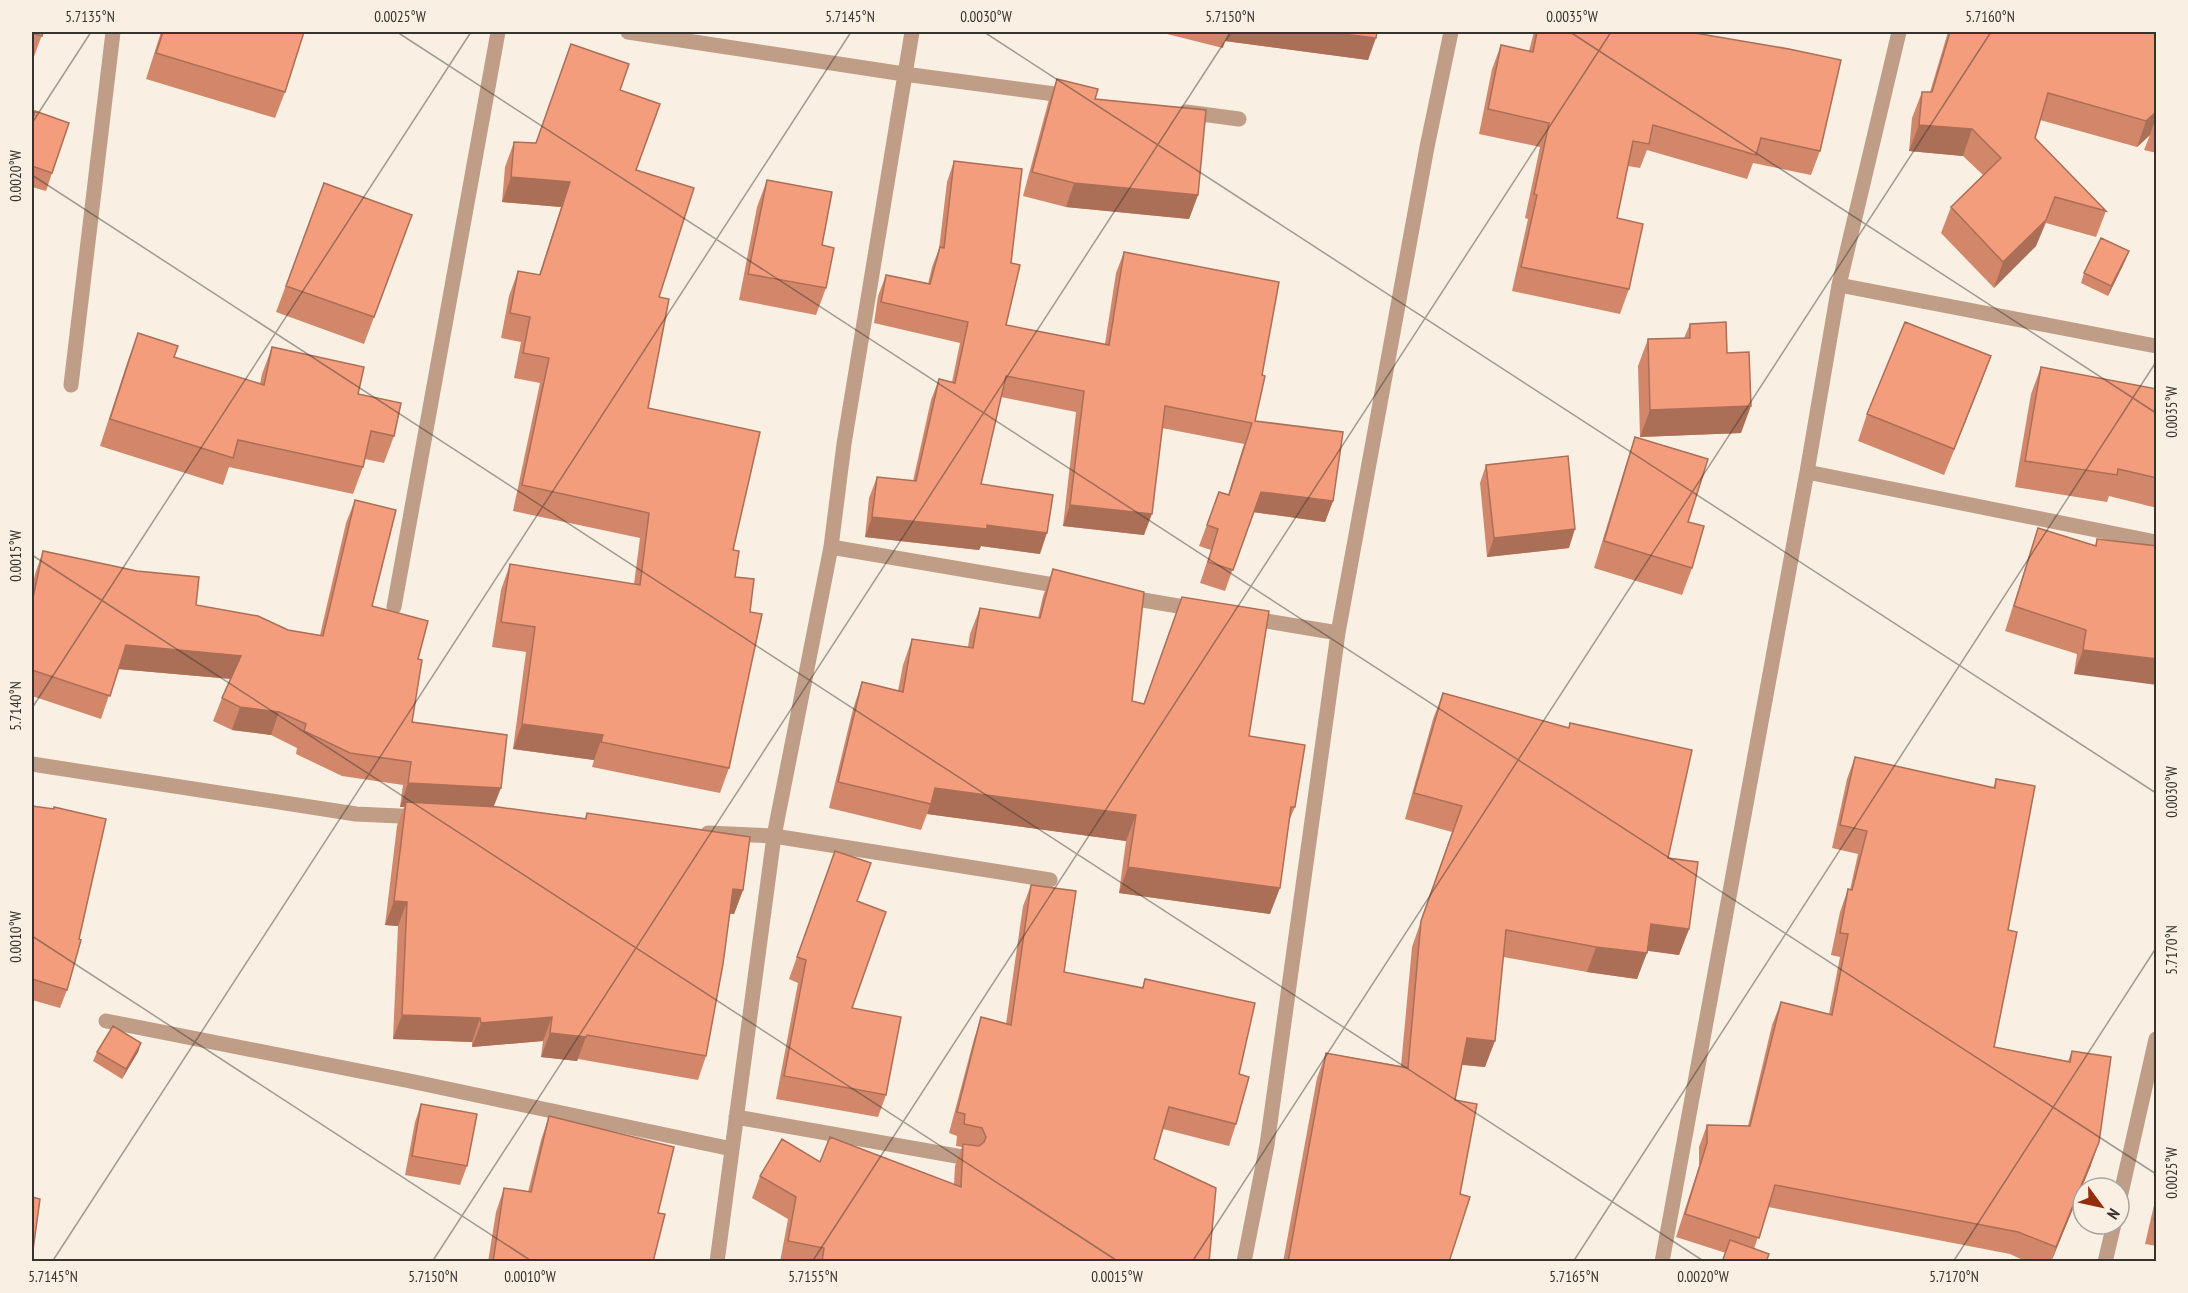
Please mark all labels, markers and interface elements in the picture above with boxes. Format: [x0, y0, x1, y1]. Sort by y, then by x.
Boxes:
text: 5.7135°N [65, 7, 115, 26]
text: 0.0025°W [374, 7, 426, 26]
text: 5.7145°N [825, 7, 875, 26]
text: 0.0030°W [960, 7, 1012, 26]
text: 5.7150°N [1205, 7, 1255, 26]
text: 0.0035°W [1546, 7, 1598, 26]
text: 5.7160°N [1965, 7, 2015, 26]
text: 0.0020°W [6, 150, 25, 202]
text: 0.0035°W [2162, 386, 2181, 438]
text: 0.0015°W [6, 530, 25, 582]
text: 5.7140°N [6, 681, 25, 731]
text: 0.0030°W [2162, 766, 2181, 818]
text: 0.0010°W [6, 911, 25, 963]
text: 5.7170°N [2162, 925, 2181, 975]
text: 0.0025°W [2162, 1147, 2181, 1199]
north arrow [2071, 1176, 2131, 1236]
text: N [2103, 1205, 2124, 1223]
text: 5.7145°N [28, 1267, 78, 1286]
text: 5.7150°N [408, 1267, 458, 1286]
text: 0.0010°W [504, 1267, 556, 1286]
text: 5.7155°N [788, 1267, 838, 1286]
text: 0.0015°W [1091, 1267, 1143, 1286]
text: 5.7165°N [1549, 1267, 1599, 1286]
text: 0.0020°W [1677, 1267, 1729, 1286]
text: 5.7170°N [1929, 1267, 1979, 1286]

